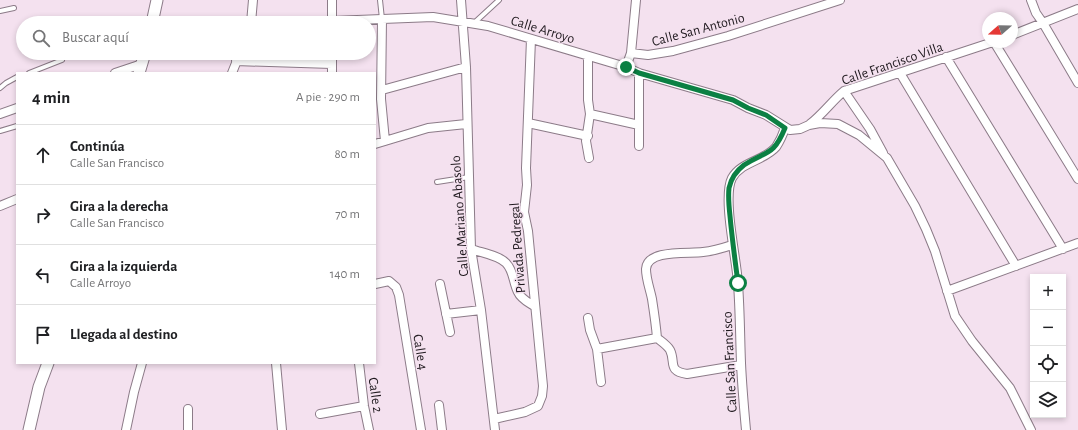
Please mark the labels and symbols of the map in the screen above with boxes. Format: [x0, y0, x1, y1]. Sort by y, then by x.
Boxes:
street label: Calle San Antonio [650, 11, 746, 49]
north arrow [982, 12, 1018, 48]
street label: Calle Arroyo [509, 14, 576, 46]
street label: Calle Francisco Villa [840, 40, 945, 88]
route end [617, 58, 635, 76]
street label: Calle Mariano Abasolo [449, 155, 471, 277]
street label: Privada Pedregal [508, 202, 528, 294]
route start [729, 274, 747, 292]
street label: Calle San Francisco [720, 311, 740, 413]
street label: Calle 4 [410, 333, 430, 371]
street label: Calle 2 [366, 376, 384, 414]

